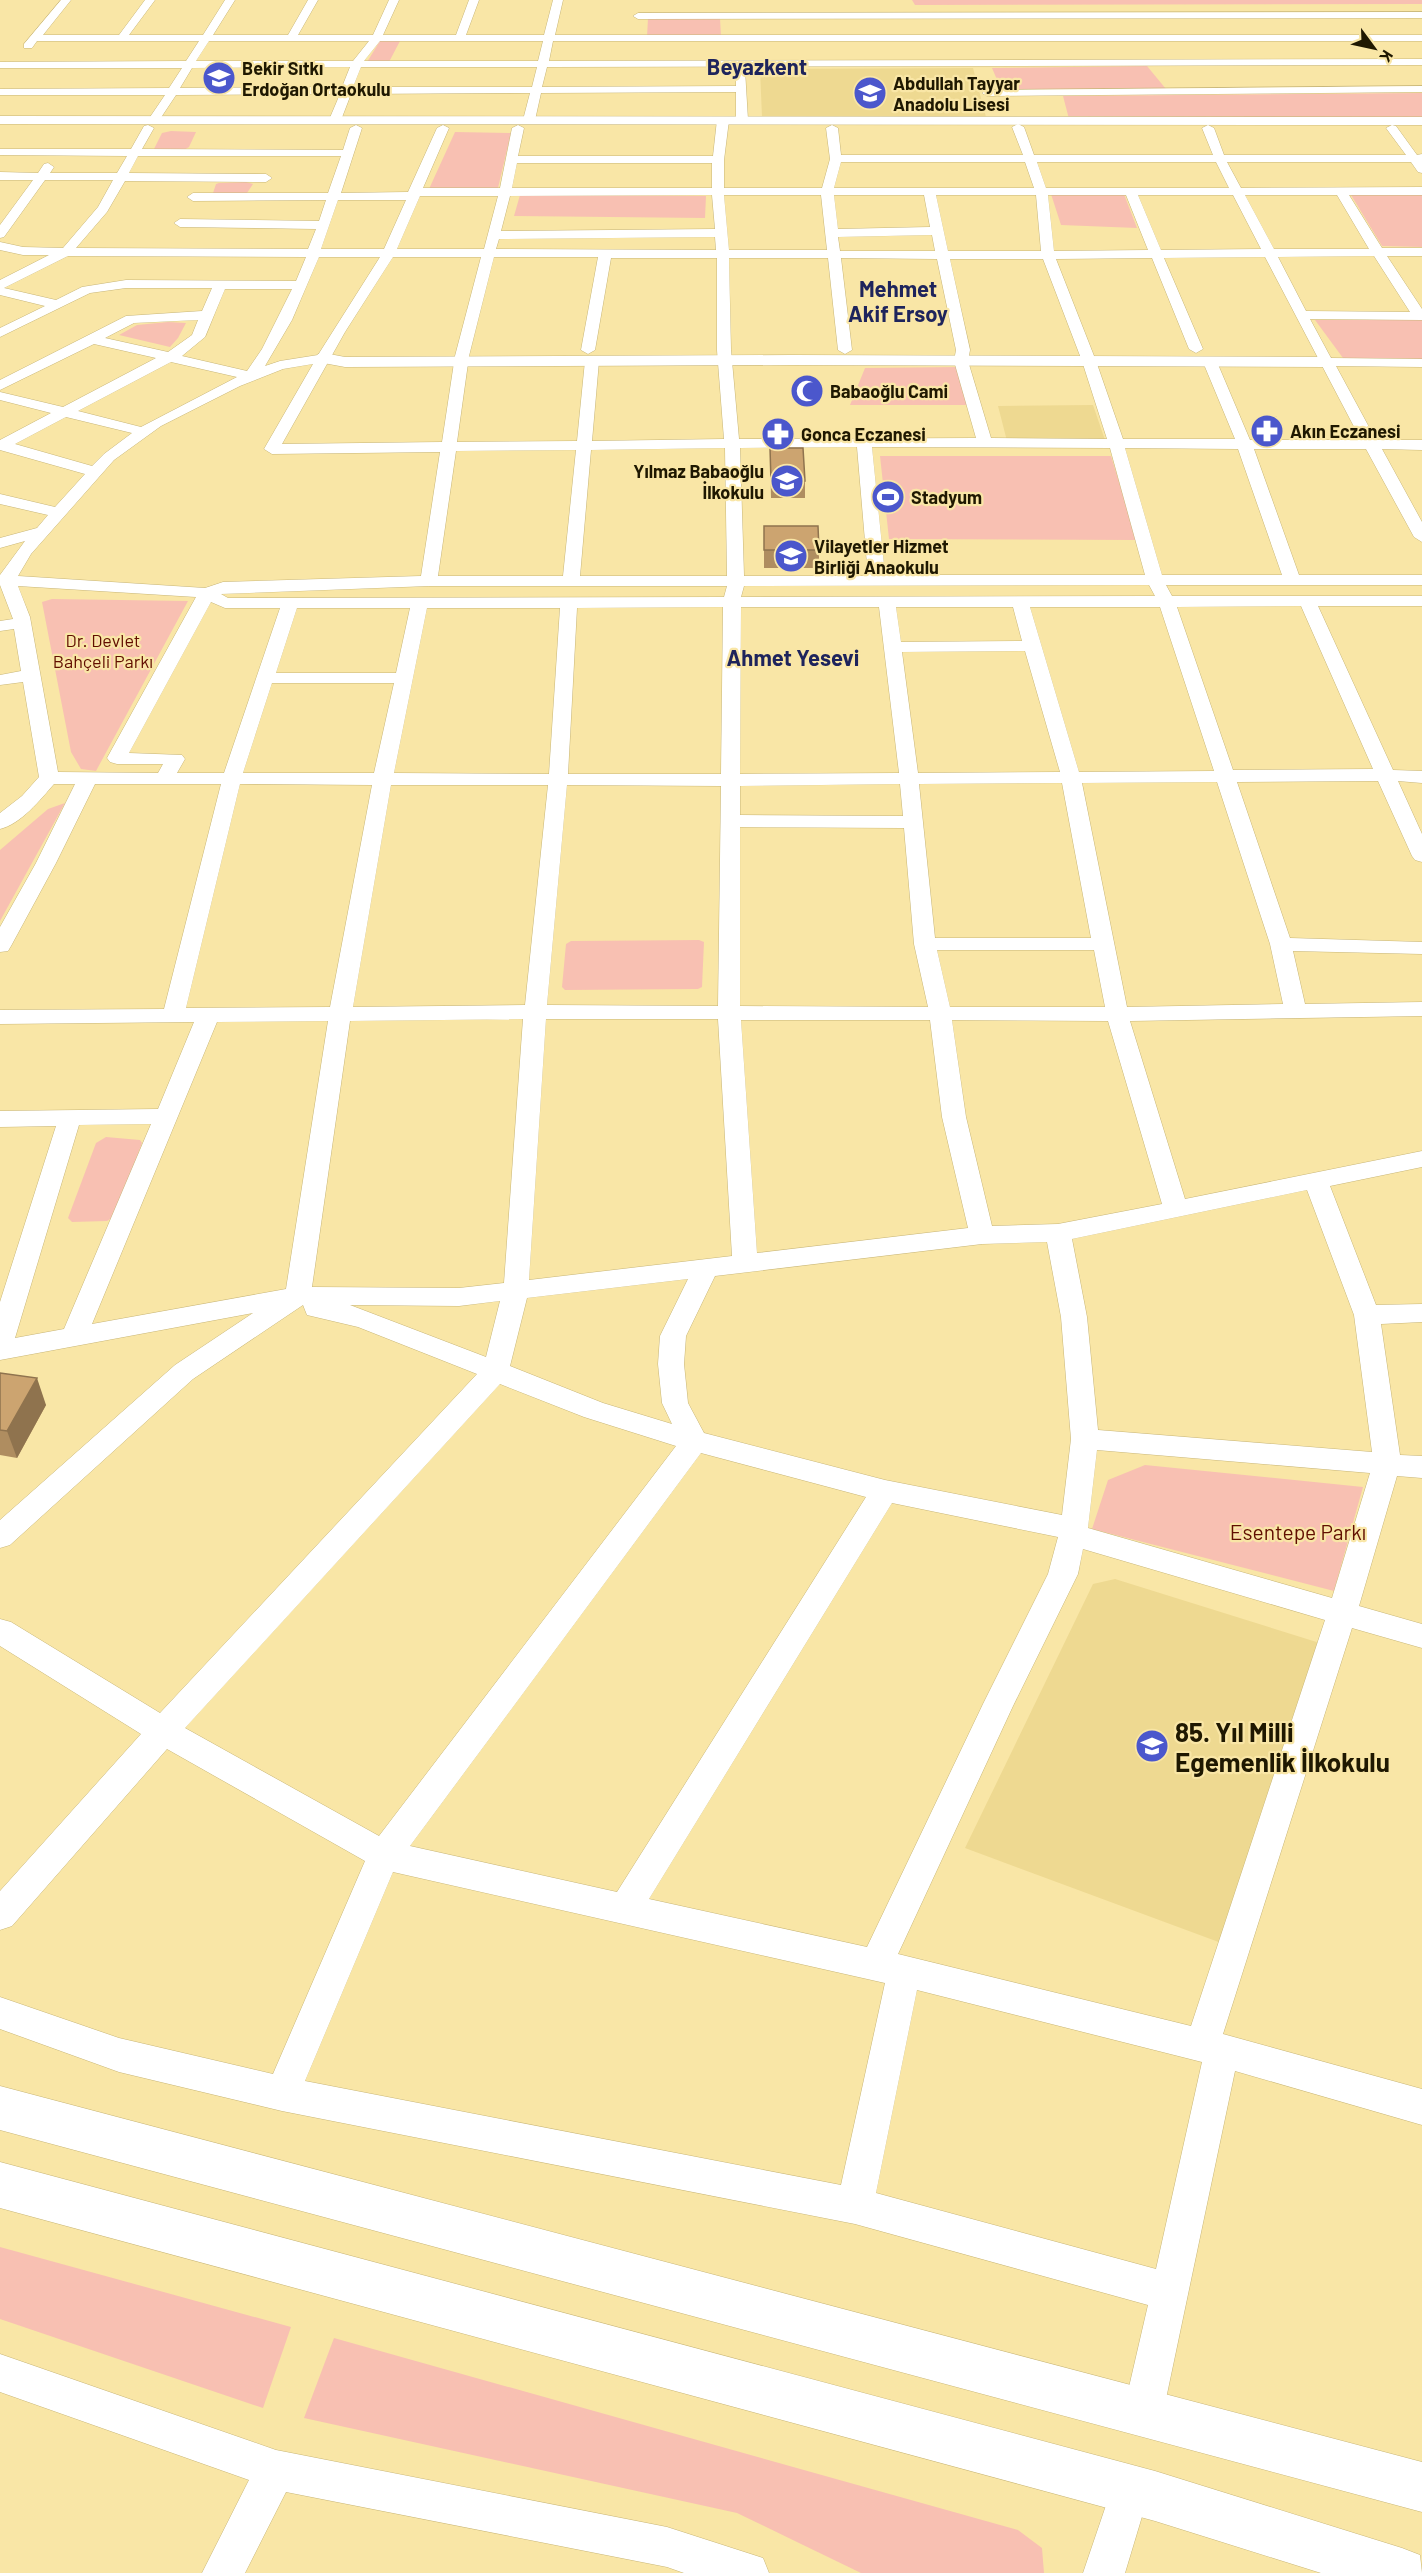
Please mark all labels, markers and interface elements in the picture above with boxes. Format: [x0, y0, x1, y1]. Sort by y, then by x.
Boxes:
north arrow [1344, 18, 1404, 78]
text: K [1376, 47, 1398, 66]
district label: Beyazkent [707, 53, 807, 79]
place label: Bekir Sıtkı Erdoğan Ortaokulu [242, 57, 390, 100]
school or university icon: Bekir Sıtkı Erdoğan Ortaokulu [201, 60, 237, 96]
place label: Abdullah Tayyar Anadolu Lisesi [893, 72, 1020, 115]
school or university icon: Abdullah Tayyar Anadolu Lisesi [852, 75, 888, 111]
district label: Mehmet Akif Ersoy [848, 275, 948, 326]
mosque icon: Babaoğlu Cami [789, 373, 825, 409]
place label: Babaoğlu Cami [830, 380, 948, 402]
pharmacy icon: Akın Eczanesi [1249, 413, 1285, 449]
pharmacy icon: Gonca Eczanesi [760, 416, 796, 452]
place label: Akın Eczanesi [1290, 420, 1401, 442]
place label: Gonca Eczanesi [801, 423, 926, 445]
place label: Yılmaz Babaoğlu İlkokulu [633, 460, 764, 503]
school or university icon: Yılmaz Babaoğlu İlkokulu [769, 463, 805, 499]
sports icon: Stadyum [870, 479, 906, 515]
place label: Stadyum [911, 486, 982, 508]
place label: Vilayetler Hizmet Birliği Anaokulu [814, 535, 949, 578]
school or university icon: Vilayetler Hizmet Birliği Anaokulu [773, 538, 809, 574]
park label: Dr. Devlet Bahçeli Parkı [53, 629, 153, 672]
district label: Ahmet Yesevi [727, 644, 859, 670]
park label: Esentepe Parkı [1230, 1519, 1366, 1544]
place label: 85. Yıl Milli Egemenlik İlkokulu [1175, 1716, 1390, 1777]
school or university icon: 85. Yıl Milli Egemenlik İlkokulu [1134, 1728, 1170, 1764]

